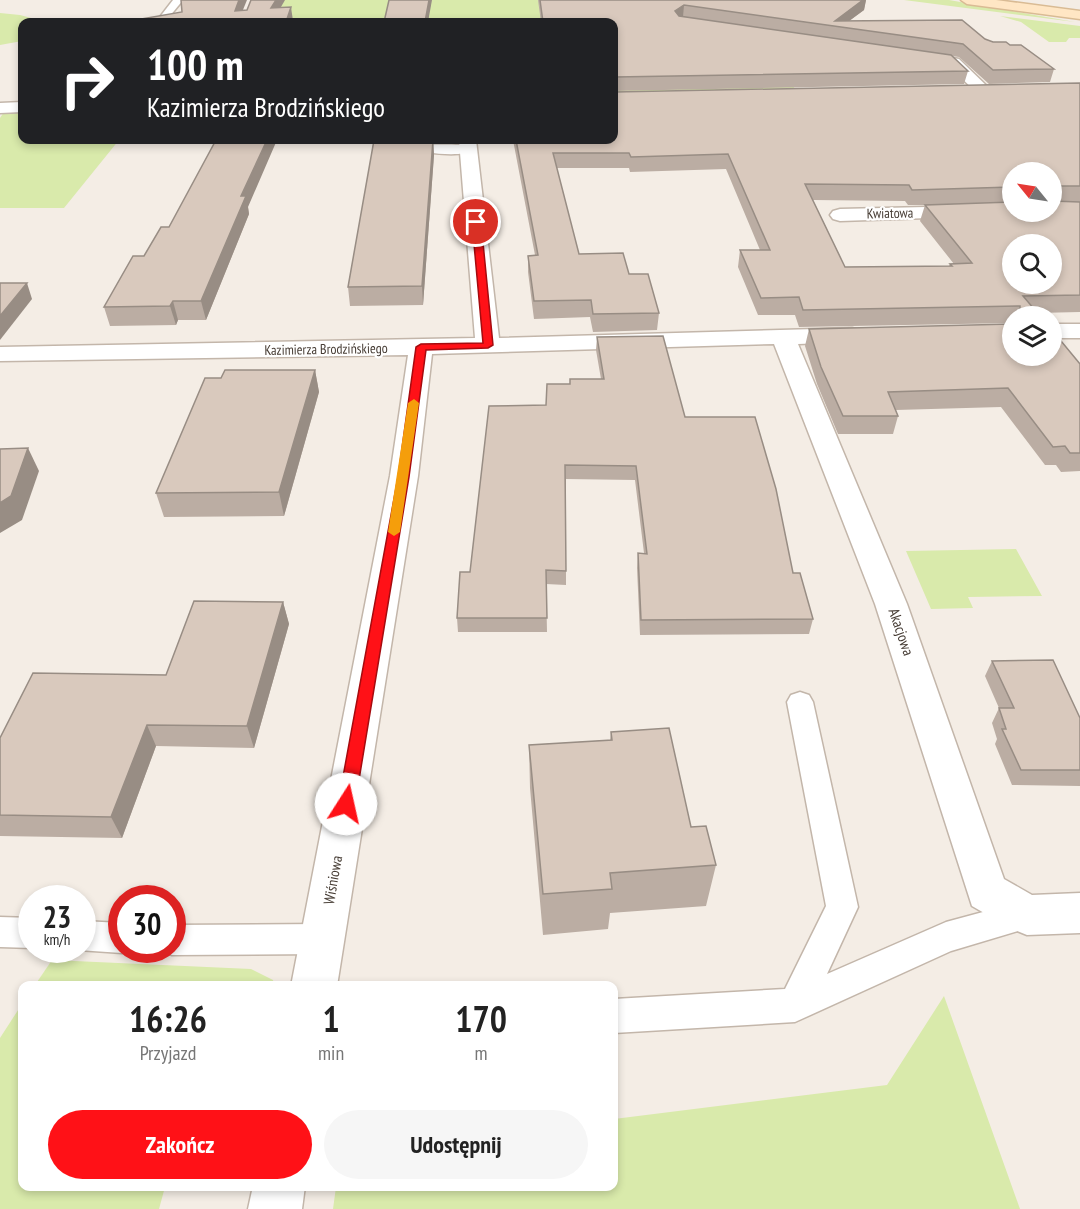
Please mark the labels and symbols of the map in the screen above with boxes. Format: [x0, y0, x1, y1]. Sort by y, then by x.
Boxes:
north arrow [1002, 162, 1062, 222]
pin [450, 196, 501, 247]
street label: Kwiatowa [866, 204, 914, 222]
street label: Kazimierza Brodzińskiego [264, 339, 388, 359]
street label: Akacjowa [885, 606, 918, 658]
position arrow [314, 772, 378, 836]
street label: Wiśniowa [319, 854, 346, 906]
speed limit sign: 30 [108, 885, 186, 963]

